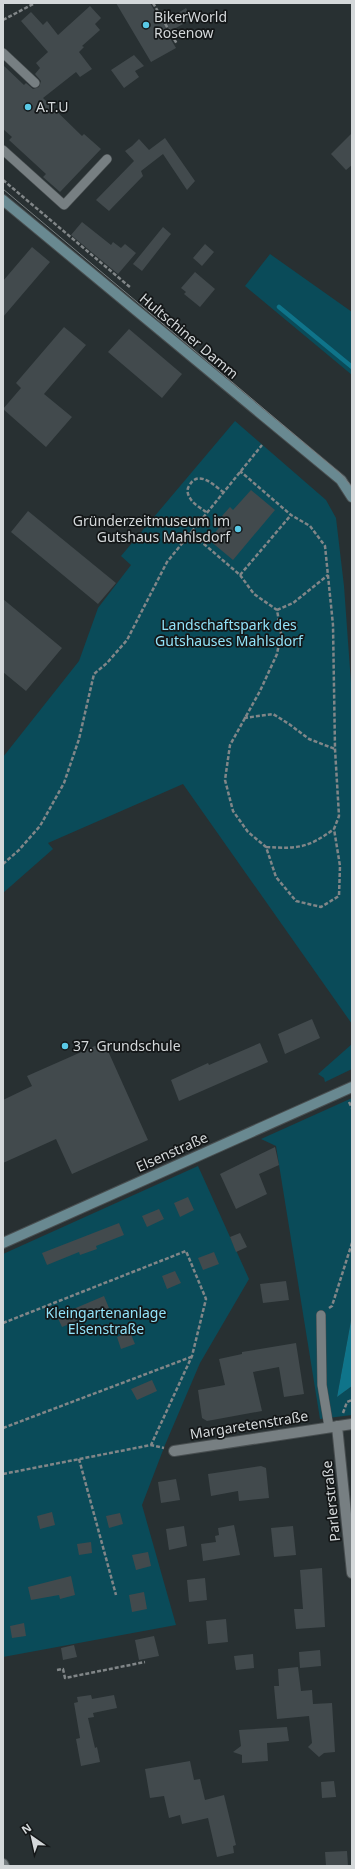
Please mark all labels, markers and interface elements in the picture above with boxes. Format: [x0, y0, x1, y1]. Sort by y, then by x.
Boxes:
place label: BikerWorld Rosenow [154, 7, 227, 42]
marker: BikerWorld Rosenow [141, 20, 151, 30]
place label: A.T.U [36, 97, 68, 116]
marker: A.T.U [23, 102, 33, 112]
street label: Hultschiner Damm [136, 289, 243, 383]
place label: Gründerzeitmuseum im Gutshaus Mahlsdorf [73, 511, 231, 546]
marker: Gründerzeitmuseum im Gutshaus Mahlsdorf [233, 524, 243, 534]
park label: Landschaftspark des Gutshauses Mahlsdorf [155, 615, 304, 650]
place label: 37. Grundschule [73, 1036, 181, 1055]
marker: 37. Grundschule [60, 1041, 70, 1051]
street label: Elsenstraße [133, 1127, 211, 1176]
park label: Kleingartenanlage Elsenstraße [46, 1303, 166, 1338]
street label: Margaretenstraße [188, 1406, 310, 1443]
street label: Parlerstraße [317, 1460, 344, 1542]
north arrow [12, 1817, 52, 1857]
text: N [18, 1820, 34, 1837]

